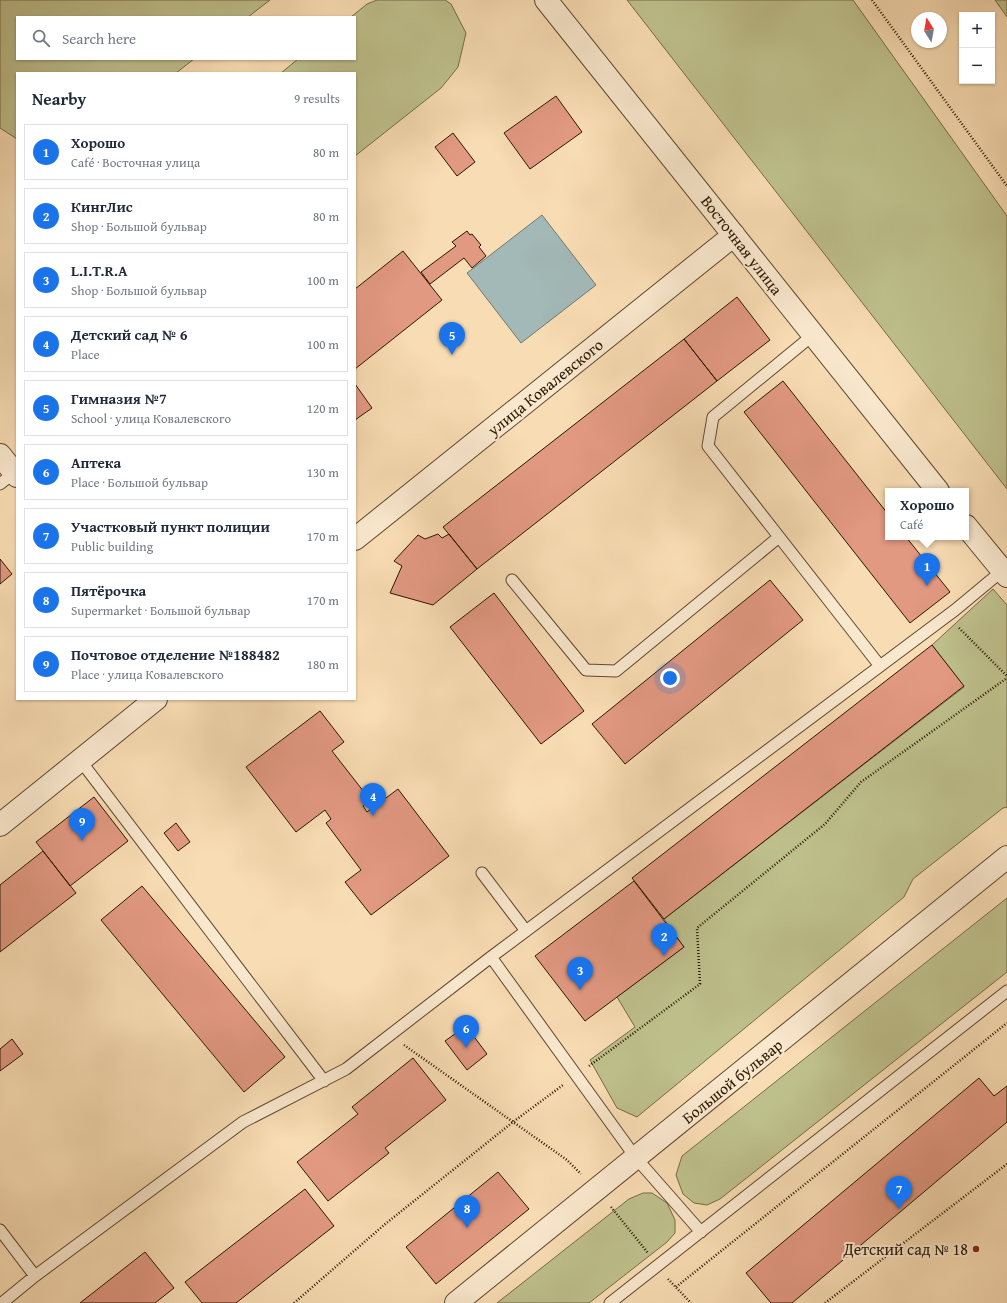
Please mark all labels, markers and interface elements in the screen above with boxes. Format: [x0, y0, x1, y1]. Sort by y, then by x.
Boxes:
north arrow [911, 12, 947, 48]
map controls [959, 12, 995, 84]
button: + [959, 12, 995, 48]
search box [16, 16, 356, 60]
icon: search [30, 27, 52, 49]
text: Search here [62, 28, 136, 49]
button: − [959, 48, 995, 84]
text: Nearby [32, 86, 86, 111]
text: 9 results [294, 89, 340, 108]
text: Хорошо [71, 132, 125, 153]
text: 1 [43, 143, 49, 162]
text: 80 m [313, 143, 339, 162]
text: Café · Восточная улица [71, 153, 200, 172]
street label: Восточная улица [695, 190, 789, 300]
text: КингЛис [71, 196, 133, 217]
text: 2 [43, 207, 49, 226]
text: 80 m [313, 207, 339, 226]
text: Shop · Большой бульвар [71, 217, 207, 236]
text: L.I.T.R.A [71, 260, 128, 281]
text: 3 [43, 271, 49, 290]
text: 100 m [307, 271, 339, 290]
text: Shop · Большой бульвар [71, 281, 207, 300]
pin: 5 [439, 322, 465, 355]
text: Детский сад № 6 [71, 324, 187, 345]
street label: улица Ковалевского [481, 333, 608, 442]
text: 4 [43, 335, 49, 354]
text: 100 m [307, 335, 339, 354]
text: Place [71, 345, 100, 364]
text: Гимназия №7 [71, 388, 167, 409]
text: 5 [43, 399, 49, 418]
text: 120 m [307, 399, 339, 418]
text: School · улица Ковалевского [71, 409, 231, 428]
text: Аптека [71, 452, 121, 473]
text: 6 [43, 463, 49, 482]
text: 130 m [307, 463, 339, 482]
text: Place · Большой бульвар [71, 473, 208, 492]
popup [885, 488, 969, 540]
text: Хорошо [900, 494, 954, 515]
text: Café [900, 515, 923, 534]
text: Участковый пункт полиции [71, 516, 270, 537]
text: 7 [43, 527, 49, 546]
text: 170 m [307, 527, 339, 546]
text: Public building [71, 537, 153, 556]
pin: 1 [914, 553, 940, 586]
text: Пятёрочка [71, 580, 146, 601]
text: 8 [43, 591, 49, 610]
text: 170 m [307, 591, 339, 610]
text: Supermarket · Большой бульвар [71, 601, 250, 620]
text: Почтовое отделение №188482 [71, 644, 280, 665]
text: 9 [43, 655, 49, 674]
text: 180 m [307, 655, 339, 674]
text: Place · улица Ковалевского [71, 665, 224, 684]
your location [660, 668, 680, 688]
pin: 4 [360, 783, 386, 816]
pin: 9 [69, 808, 95, 841]
pin: 2 [651, 923, 677, 956]
pin: 3 [567, 957, 593, 990]
pin: 6 [453, 1015, 479, 1048]
street label: Большой бульвар [676, 1033, 788, 1129]
pin: 7 [886, 1176, 912, 1209]
pin: 8 [454, 1195, 480, 1228]
place label: Детский сад № 18 [843, 1237, 968, 1261]
marker: Детский сад № 18 [971, 1244, 981, 1254]

